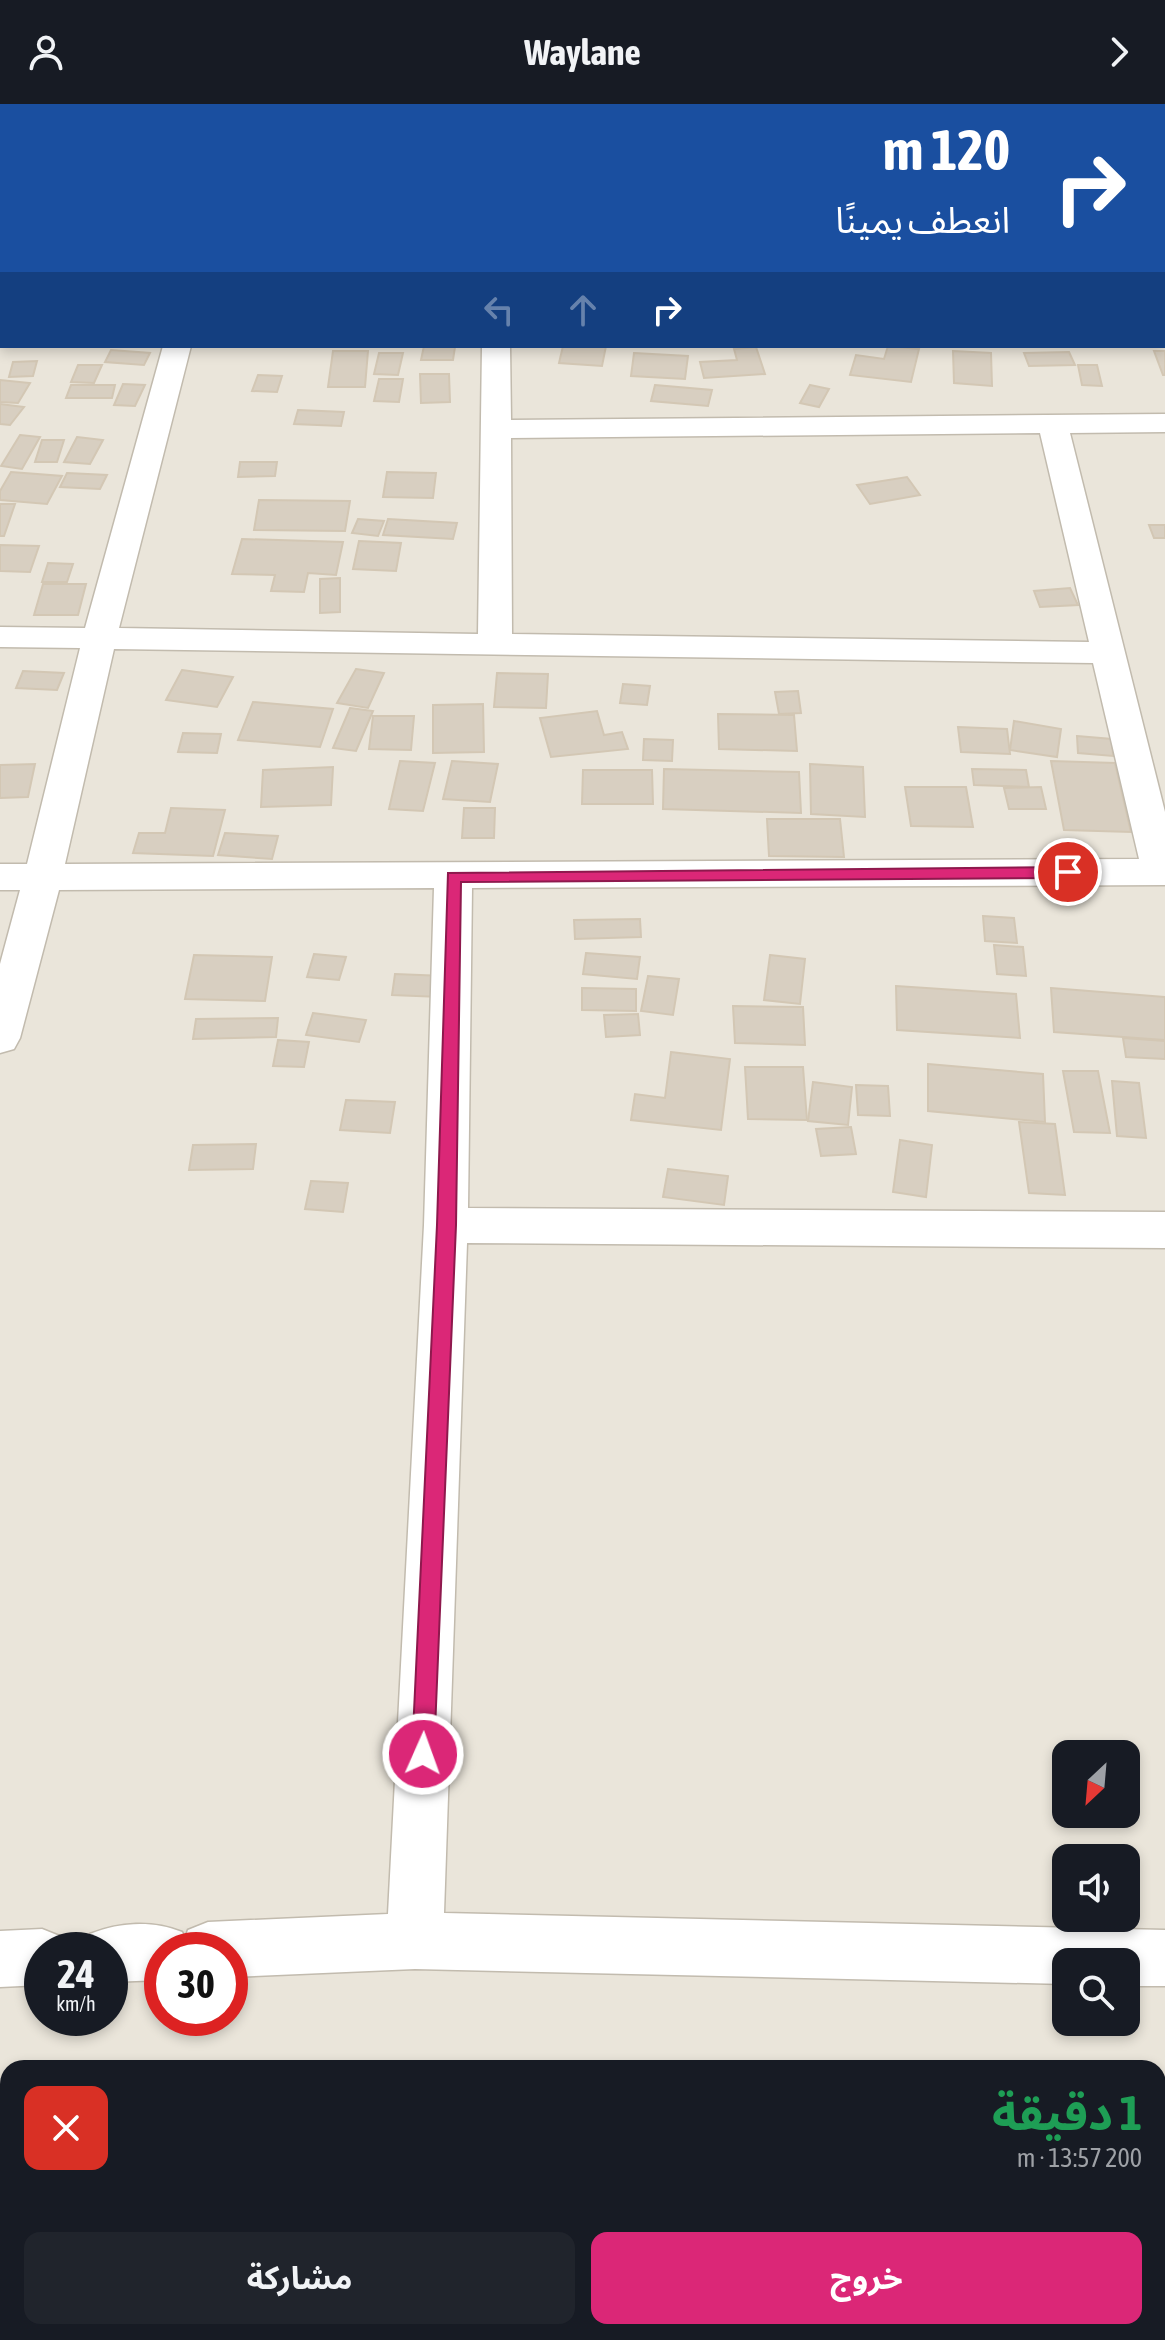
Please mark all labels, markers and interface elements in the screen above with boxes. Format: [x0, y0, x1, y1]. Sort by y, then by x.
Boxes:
icon: person [24, 30, 68, 74]
icon: forward [1097, 30, 1141, 74]
text: Waylane [524, 31, 641, 73]
text: 120 m [883, 118, 1010, 182]
icon: right [1038, 136, 1142, 240]
text: انعطف يمينًا [835, 199, 1010, 241]
icon: left [477, 288, 521, 332]
icon: ahead [561, 288, 605, 332]
icon: right [645, 288, 689, 332]
pin [1034, 838, 1102, 906]
icon: arrive [1046, 850, 1090, 894]
position arrow [381, 1712, 465, 1796]
north arrow [1052, 1740, 1140, 1828]
map controls [1052, 1740, 1140, 2036]
button: sound [1052, 1844, 1140, 1932]
speed limit sign: 30 [144, 1932, 248, 2036]
button: search [1052, 1948, 1140, 2036]
text: 24 [57, 1951, 95, 1996]
text: km/h [56, 1992, 96, 2015]
text: 1 دقيقة [992, 2085, 1142, 2140]
button: close [24, 2086, 108, 2170]
text: 200 m · 13:57 [1017, 2143, 1142, 2173]
button: مشاركة [24, 2232, 575, 2324]
button: خروج [591, 2232, 1142, 2324]

